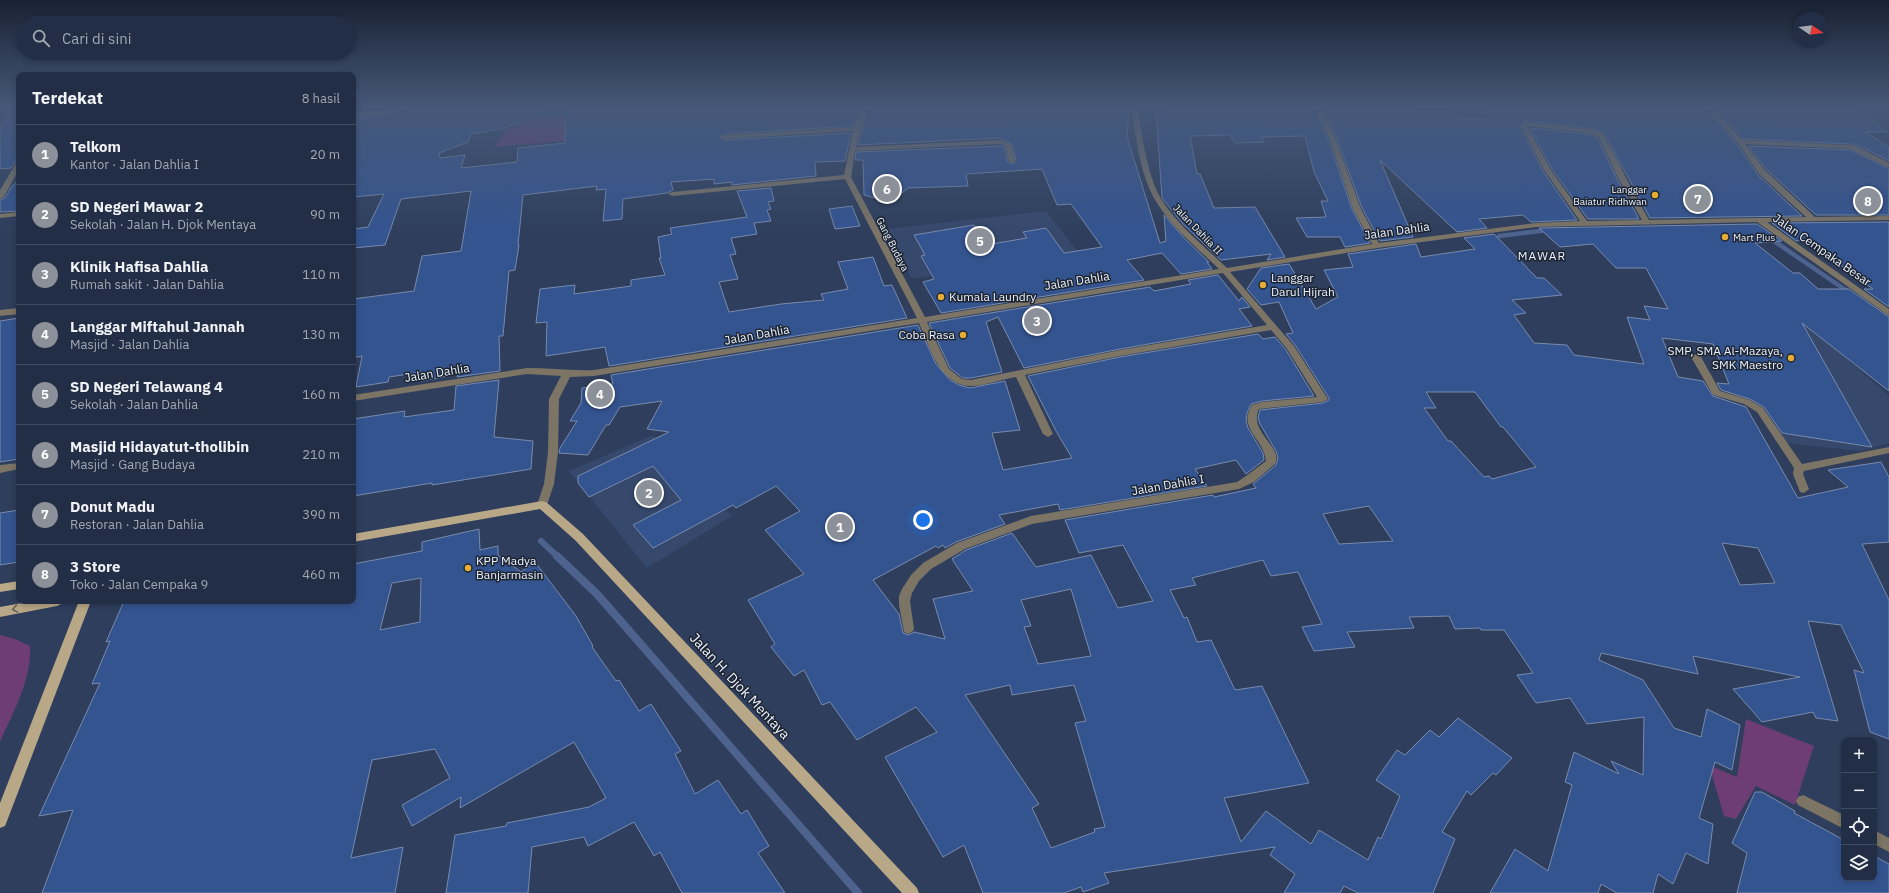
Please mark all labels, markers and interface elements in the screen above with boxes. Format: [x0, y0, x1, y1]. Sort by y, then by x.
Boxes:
north arrow [1793, 12, 1829, 48]
search box [16, 16, 356, 60]
icon: search [30, 27, 52, 49]
text: Cari di sini [62, 29, 131, 48]
text: Terdekat [32, 87, 103, 109]
text: 8 hasil [302, 90, 340, 107]
text: Telkom [70, 137, 121, 156]
text: 1 [41, 146, 49, 163]
text: 20 m [310, 146, 340, 163]
text: Kantor · Jalan Dahlia I [70, 156, 199, 173]
pin: 6 [874, 174, 900, 204]
place label: Langgar Baiatur Ridhwan [1573, 183, 1647, 208]
pin: 7 [1685, 184, 1711, 214]
pin: 8 [1855, 186, 1881, 216]
marker: Langgar Baiatur Ridhwan [1650, 190, 1660, 200]
text: SD Negeri Mawar 2 [70, 197, 203, 216]
street label: Jalan Dahlia II [1170, 201, 1225, 257]
text: 2 [41, 206, 49, 223]
text: 90 m [310, 206, 340, 223]
street label: Jalan Cempaka Besar [1770, 210, 1875, 289]
street label: Gang Budaya [873, 215, 912, 274]
text: Sekolah · Jalan H. Djok Mentaya [70, 216, 256, 233]
street label: Jalan Dahlia [1363, 218, 1431, 243]
pin: 5 [967, 226, 993, 256]
place label: Mart Plus [1733, 231, 1776, 244]
marker: Mart Plus [1720, 232, 1730, 242]
district label: MAWAR [1518, 248, 1566, 263]
text: Klinik Hafisa Dahlia [70, 257, 209, 276]
text: 3 [41, 266, 49, 283]
text: 110 m [302, 266, 340, 283]
street label: Jalan Dahlia [1043, 268, 1111, 293]
place label: Langgar Darul Hijrah [1271, 270, 1335, 299]
text: Rumah sakit · Jalan Dahlia [70, 276, 224, 293]
marker: Langgar Darul Hijrah [1258, 280, 1268, 290]
place label: Kumala Laundry [949, 289, 1036, 304]
marker: Kumala Laundry [936, 292, 946, 302]
pin: 3 [1024, 306, 1050, 336]
text: Langgar Miftahul Jannah [70, 317, 245, 336]
street label: Jalan Dahlia [723, 321, 791, 348]
text: 4 [41, 326, 49, 343]
text: 130 m [302, 326, 340, 343]
place label: Coba Rasa [898, 327, 956, 342]
marker: Coba Rasa [958, 330, 968, 340]
text: Masjid · Jalan Dahlia [70, 336, 190, 353]
place label: SMP, SMA Al-Mazaya, SMK Maestro [1668, 343, 1783, 372]
marker: SMP, SMA Al-Mazaya, SMK Maestro [1786, 353, 1796, 363]
street label: Jalan Dahlia [403, 360, 471, 385]
text: SD Negeri Telawang 4 [70, 377, 223, 396]
pin: 4 [587, 379, 613, 409]
text: 5 [41, 386, 49, 403]
text: 160 m [302, 386, 340, 403]
text: Sekolah · Jalan Dahlia [70, 396, 198, 413]
text: Masjid Hidayatut-tholibin [70, 437, 249, 456]
text: 6 [41, 446, 49, 463]
text: 210 m [302, 446, 340, 463]
text: Masjid · Gang Budaya [70, 456, 195, 473]
street label: Jalan Dahlia I [1130, 471, 1206, 498]
pin: 2 [636, 478, 662, 508]
text: Donut Madu [70, 497, 155, 516]
text: 7 [41, 506, 49, 523]
text: 390 m [302, 506, 340, 523]
your location [913, 510, 933, 530]
pin: 1 [827, 512, 853, 542]
text: Restoran · Jalan Dahlia [70, 516, 204, 533]
place label: KPP Madya Banjarmasin [476, 553, 543, 582]
text: 3 Store [70, 557, 120, 576]
marker: KPP Madya Banjarmasin [463, 563, 473, 573]
text: 8 [41, 566, 49, 583]
text: 460 m [302, 566, 340, 583]
text: Toko · Jalan Cempaka 9 [70, 576, 208, 593]
one-way arrow [12, 604, 18, 613]
street label: Jalan H. Djok Mentaya [686, 629, 794, 743]
map controls [1841, 737, 1877, 881]
button: + [1841, 737, 1877, 773]
button: − [1841, 773, 1877, 809]
button: locate [1841, 809, 1877, 845]
button: layers [1841, 845, 1877, 881]

